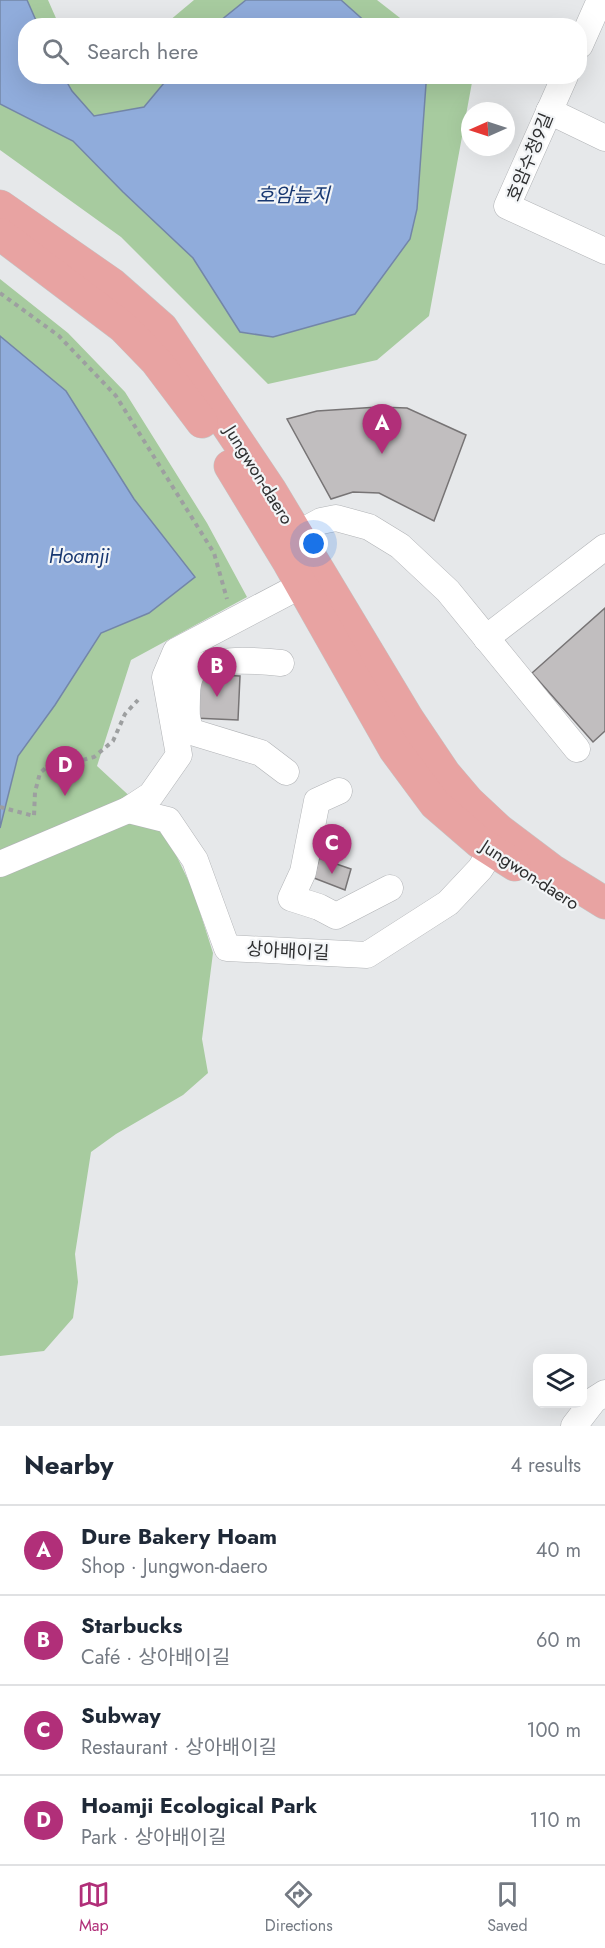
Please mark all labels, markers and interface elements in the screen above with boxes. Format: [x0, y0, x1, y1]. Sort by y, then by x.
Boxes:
search box [18, 18, 587, 84]
icon: search [39, 35, 72, 68]
text: Search here [87, 35, 198, 67]
north arrow [461, 102, 515, 156]
street label: 호암수청9길 [500, 109, 560, 205]
water label: 호암늪지 [256, 181, 331, 210]
pin: A [362, 404, 401, 454]
street label: Jungwon-daero [217, 419, 300, 530]
your location [299, 529, 328, 558]
water label: Hoamji [49, 542, 110, 571]
pin: B [198, 648, 236, 697]
pin: D [46, 746, 84, 796]
pin: C [312, 824, 352, 874]
street label: Jungwon-daero [474, 832, 584, 917]
street label: 상아배이길 [246, 936, 330, 966]
map controls [533, 1354, 587, 1408]
button: layers [533, 1354, 587, 1408]
text: Nearby [24, 1446, 113, 1484]
text: 4 results [510, 1451, 581, 1480]
text: Dure Bakery Hoam [81, 1520, 277, 1552]
text: A [36, 1536, 51, 1565]
text: 40 m [536, 1536, 581, 1565]
text: Shop · Jungwon-daero [81, 1552, 268, 1581]
text: Starbucks [81, 1609, 182, 1641]
text: B [37, 1626, 50, 1655]
text: 60 m [536, 1626, 581, 1655]
text: Café · 상아배이길 [81, 1643, 230, 1672]
text: Subway [81, 1699, 161, 1731]
text: C [36, 1716, 51, 1745]
text: 100 m [526, 1716, 581, 1745]
text: Restaurant · 상아배이길 [81, 1733, 277, 1762]
text: Hoamji Ecological Park [81, 1789, 317, 1821]
text: D [36, 1806, 51, 1835]
text: 110 m [529, 1806, 581, 1835]
text: Park · 상아배이길 [81, 1823, 227, 1852]
tab: Map [77, 1878, 110, 1937]
tab: Directions [265, 1878, 333, 1937]
tab: Saved [487, 1878, 528, 1937]

